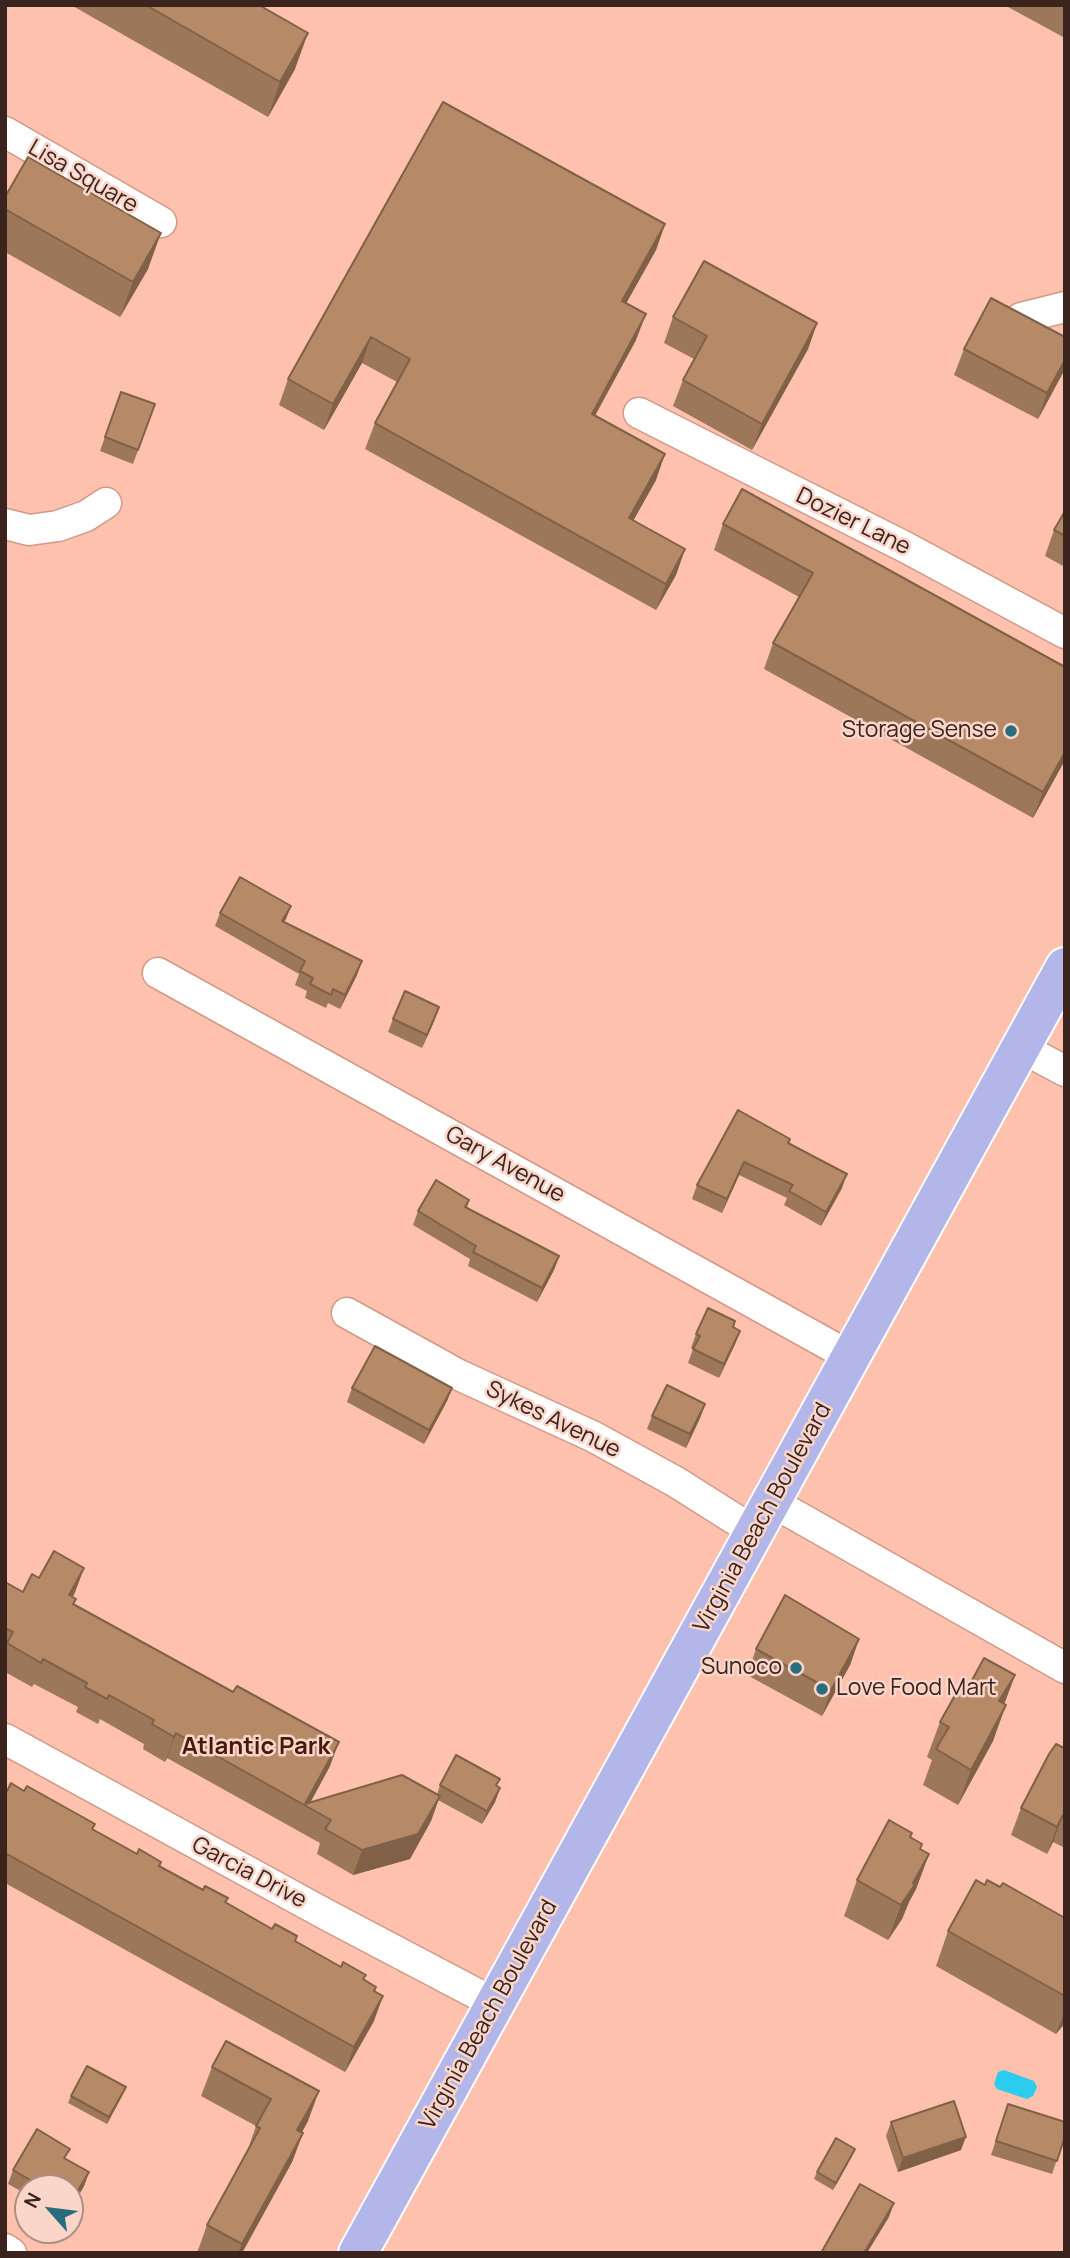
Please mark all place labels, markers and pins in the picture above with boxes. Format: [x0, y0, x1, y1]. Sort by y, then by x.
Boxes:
place label: Storage Sense [842, 717, 997, 745]
marker: Storage Sense [1003, 723, 1019, 739]
place label: Sunoco [701, 1654, 782, 1682]
marker: Sunoco [788, 1660, 804, 1676]
place label: Love Food Mart [836, 1675, 996, 1703]
marker: Love Food Mart [814, 1681, 830, 1697]

